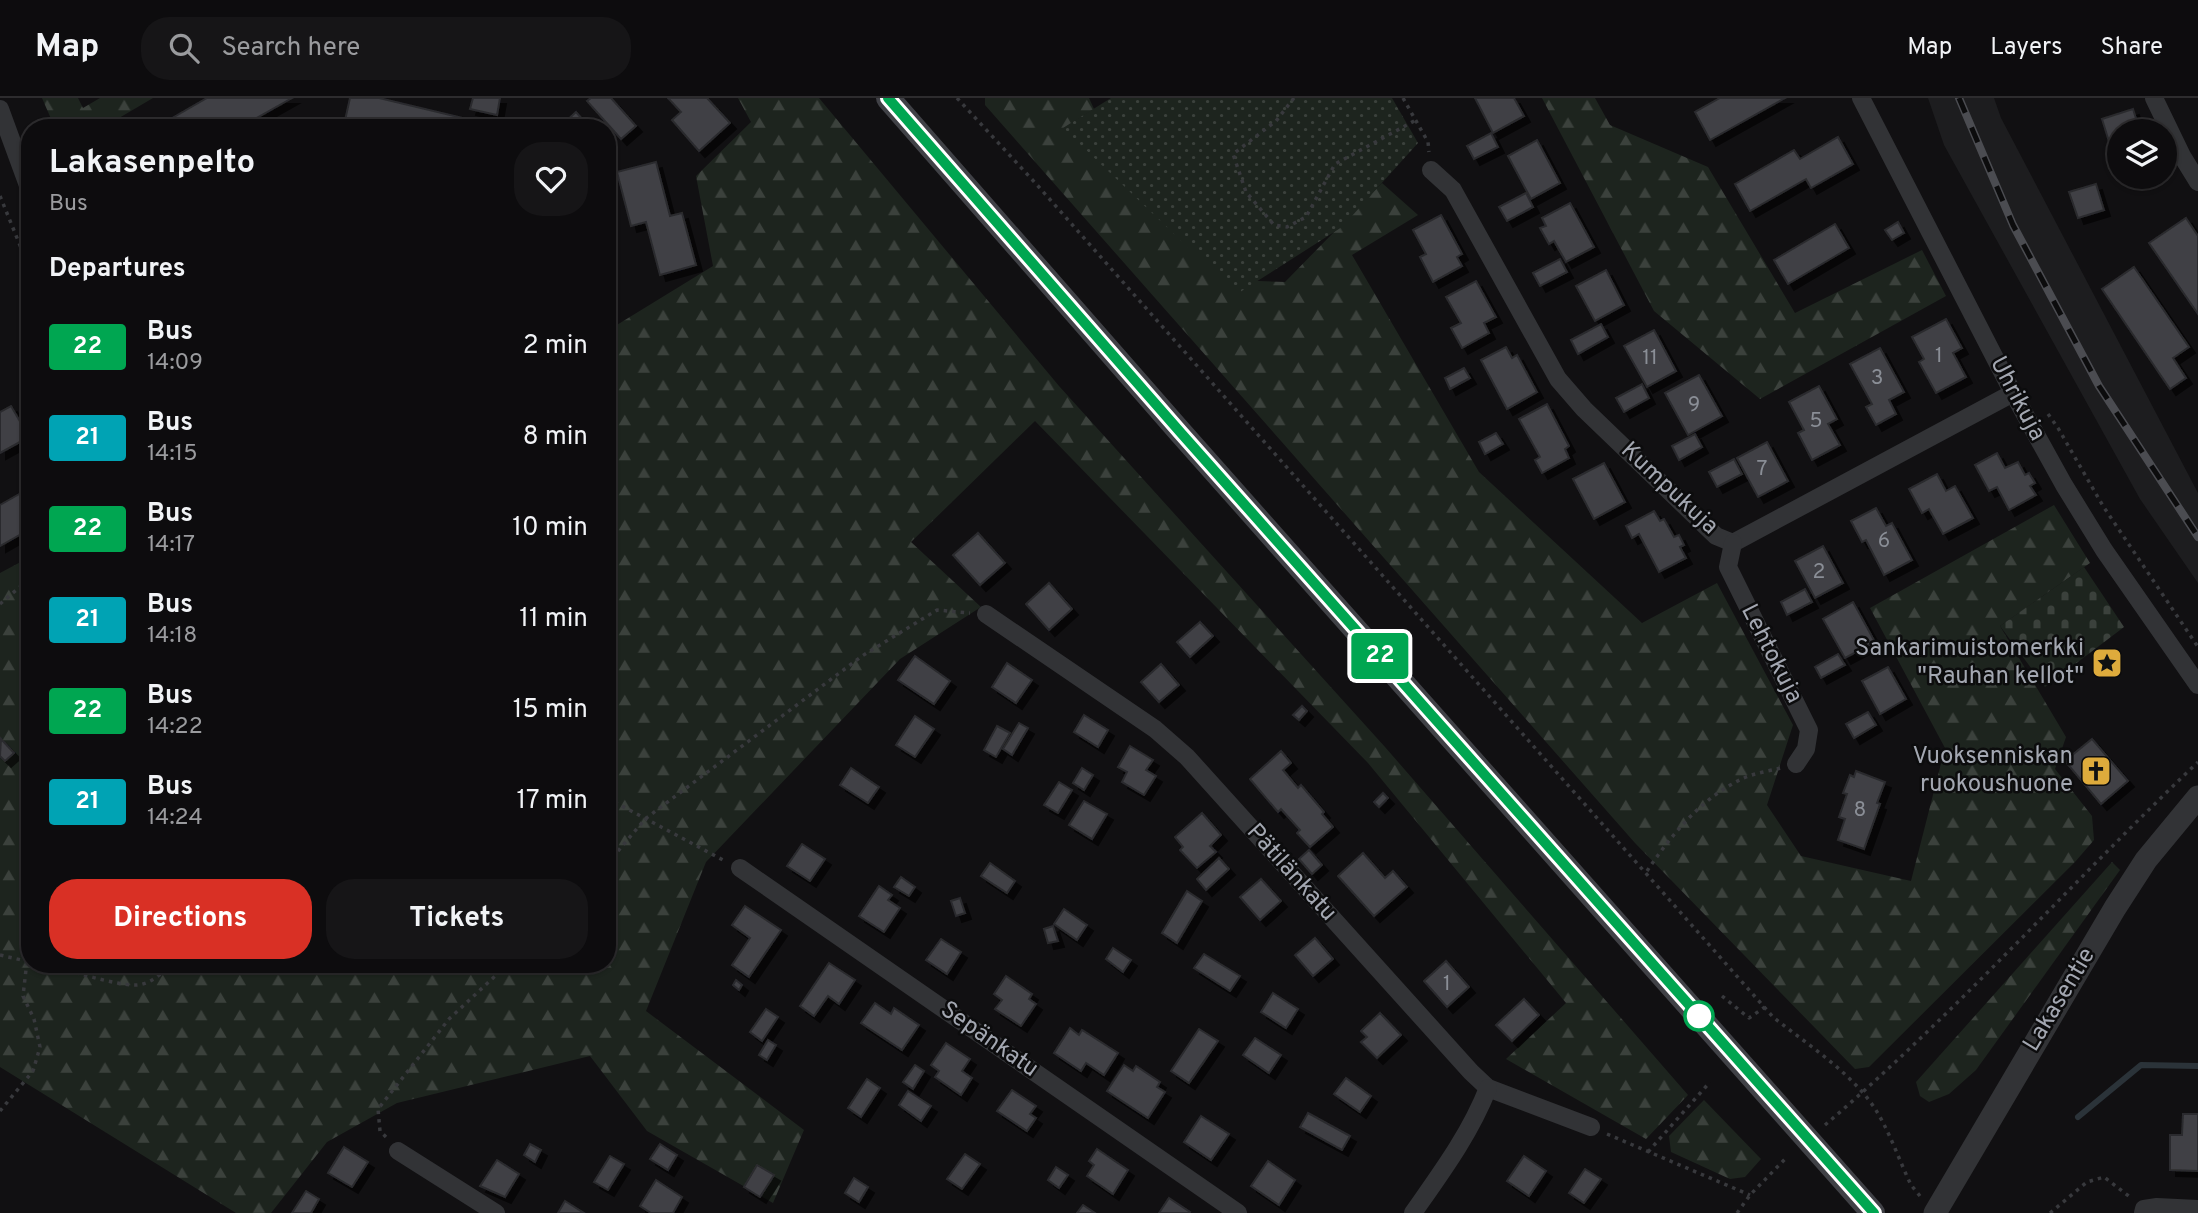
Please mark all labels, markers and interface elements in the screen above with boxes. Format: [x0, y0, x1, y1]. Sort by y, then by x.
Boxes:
search box [141, 17, 631, 80]
text: Map [35, 27, 99, 69]
icon: search [165, 29, 203, 67]
text: Search here [221, 32, 360, 65]
text: Map [1907, 33, 1952, 63]
text: Layers [1990, 33, 2062, 63]
text: Share [2100, 33, 2163, 63]
map controls [2107, 119, 2177, 189]
button: layers [2107, 119, 2177, 189]
button: heart [514, 142, 588, 216]
text: Lakasenpelto [49, 143, 255, 185]
text: Bus [49, 190, 88, 219]
text: Departures [49, 253, 186, 286]
text: Bus [147, 316, 193, 349]
text: 2 min [523, 330, 588, 363]
text: 22 [73, 332, 102, 362]
house number: 1 [1935, 343, 1943, 370]
house number: 11 [1642, 345, 1658, 372]
text: 14:09 [147, 349, 203, 378]
street label: Uhrikuja [1982, 352, 2052, 446]
house number: 3 [1871, 365, 1883, 392]
house number: 9 [1688, 392, 1700, 419]
text: Bus [147, 407, 193, 440]
house number: 5 [1809, 408, 1823, 435]
text: 8 min [523, 421, 588, 454]
text: 21 [75, 423, 100, 453]
street label: Kumpukuja [1614, 436, 1724, 542]
text: 14:15 [147, 440, 197, 469]
house number: 7 [1757, 456, 1768, 483]
text: Bus [147, 498, 193, 531]
text: 10 min [512, 512, 588, 545]
text: 22 [73, 514, 102, 544]
house number: 6 [1878, 528, 1890, 555]
text: 14:17 [147, 531, 195, 560]
house number: 2 [1813, 559, 1825, 586]
text: Bus [147, 589, 193, 622]
street label: Lehtokuja [1733, 599, 1809, 709]
text: 11 min [519, 603, 588, 636]
text: 21 [75, 605, 100, 635]
text: 14:18 [147, 622, 197, 651]
line badge: 22 [1348, 633, 1412, 679]
place label: Sankarimuistomerkki "Rauhan kellot" [1855, 634, 2084, 692]
text: 22 [1365, 641, 1395, 671]
place icon: Sankarimuistomerkki "Rauhan kellot" [2090, 646, 2124, 680]
text: Bus [147, 680, 193, 713]
text: 15 min [513, 694, 588, 727]
text: 22 [73, 696, 102, 726]
text: 14:22 [147, 713, 203, 742]
place label: Vuoksenniskan ruokoushuone [1912, 742, 2073, 800]
church icon: Vuoksenniskan ruokoushuone [2079, 754, 2113, 788]
text: Bus [147, 771, 193, 804]
text: 17 min [516, 785, 588, 818]
text: 21 [75, 787, 100, 817]
house number: 8 [1854, 797, 1866, 824]
text: 14:24 [147, 804, 203, 833]
street label: Pätilänkatu [1239, 818, 1343, 928]
button: Directions [49, 879, 312, 959]
button: Tickets [326, 879, 588, 959]
street label: Lakasentie [2017, 943, 2103, 1057]
house number: 1 [1443, 971, 1451, 998]
street label: Sepänkatu [934, 995, 1044, 1085]
unlabelled marker [1684, 1001, 1714, 1031]

